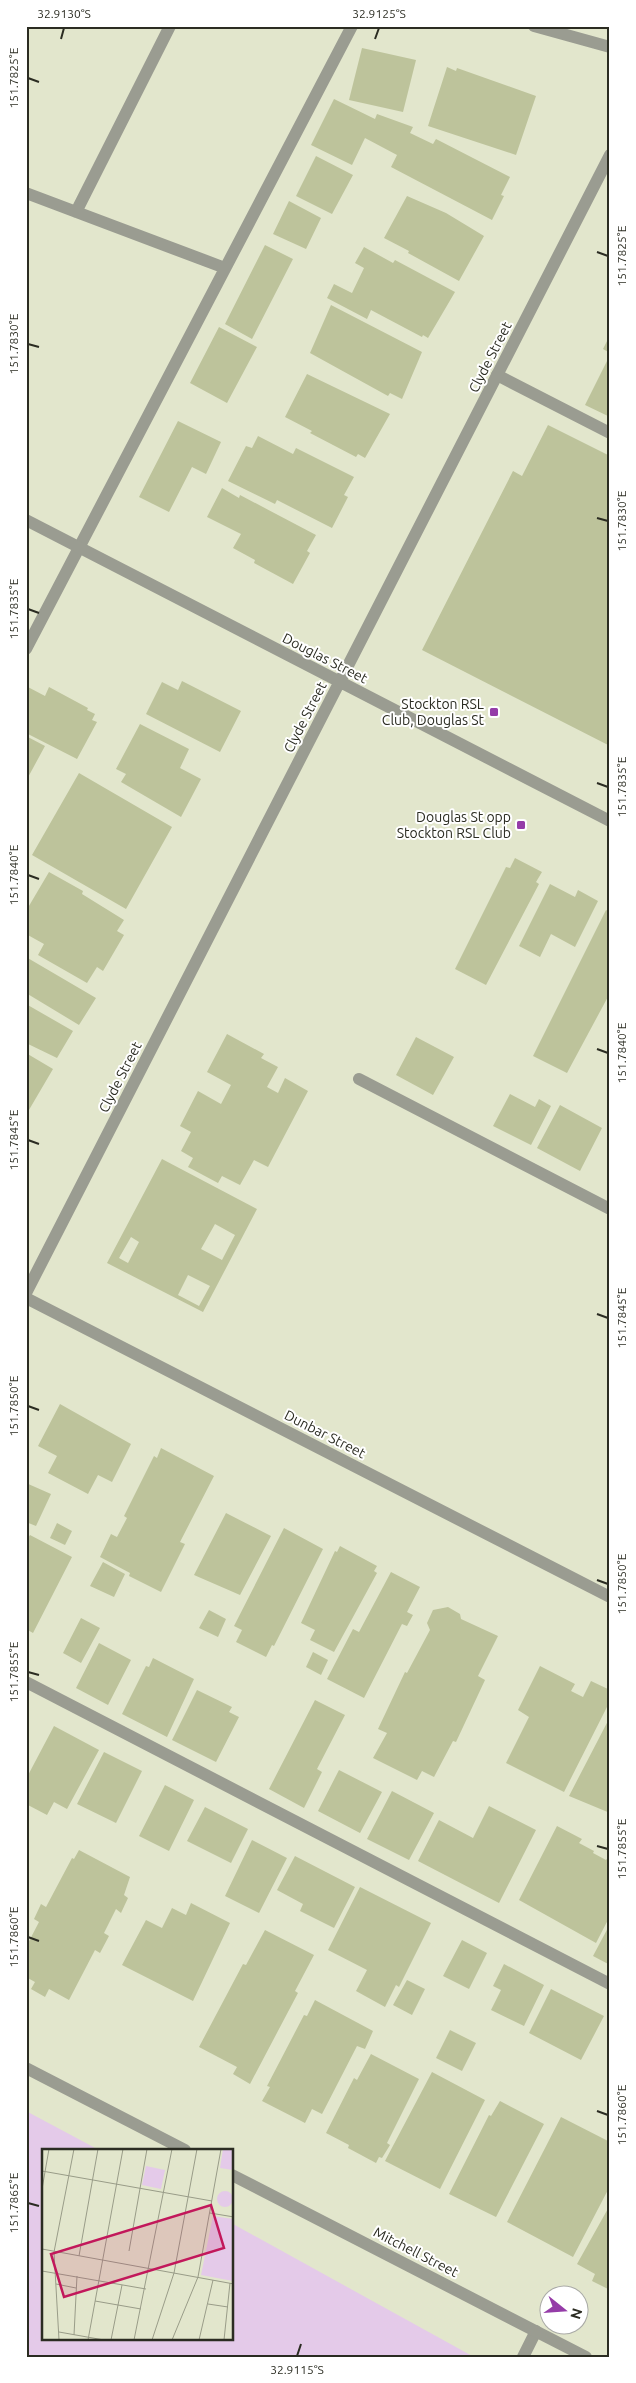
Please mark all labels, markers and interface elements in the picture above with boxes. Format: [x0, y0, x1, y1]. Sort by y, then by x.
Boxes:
text: 32.9130°S [37, 7, 91, 20]
text: 32.9125°S [352, 7, 406, 20]
text: 151.7825°E [7, 47, 20, 108]
text: 151.7825°E [615, 225, 628, 286]
text: 151.7830°E [7, 313, 20, 374]
street label: Clyde Street [465, 319, 515, 395]
text: 151.7830°E [615, 490, 628, 551]
text: 151.7835°E [7, 578, 20, 639]
street label: Douglas Street [280, 630, 371, 687]
street label: Clyde Street [280, 679, 330, 755]
place label: Stockton RSL Club, Douglas St [382, 696, 484, 728]
marker: Stockton RSL Club, Douglas St [488, 706, 500, 718]
text: 151.7835°E [615, 756, 628, 817]
place label: Douglas St opp Stockton RSL Club [397, 809, 511, 841]
marker: Douglas St opp Stockton RSL Club [515, 819, 527, 831]
text: 151.7840°E [7, 844, 20, 905]
text: 151.7840°E [615, 1022, 628, 1083]
street label: Clyde Street [95, 1039, 145, 1115]
text: 151.7845°E [7, 1109, 20, 1170]
text: 151.7845°E [615, 1287, 628, 1348]
text: 151.7850°E [7, 1375, 20, 1436]
street label: Dunbar Street [282, 1407, 369, 1462]
text: 151.7850°E [615, 1553, 628, 1614]
text: 151.7855°E [7, 1641, 20, 1702]
text: 151.7855°E [615, 1818, 628, 1879]
text: 151.7860°E [7, 1906, 20, 1967]
text: 151.7860°E [615, 2084, 628, 2145]
inset map [42, 2149, 234, 2340]
text: 151.7865°E [7, 2172, 20, 2233]
street label: Mitchell Street [371, 2224, 461, 2280]
north arrow [538, 2286, 588, 2336]
text: N [567, 2306, 586, 2321]
text: 32.9115°S [270, 2363, 324, 2376]

